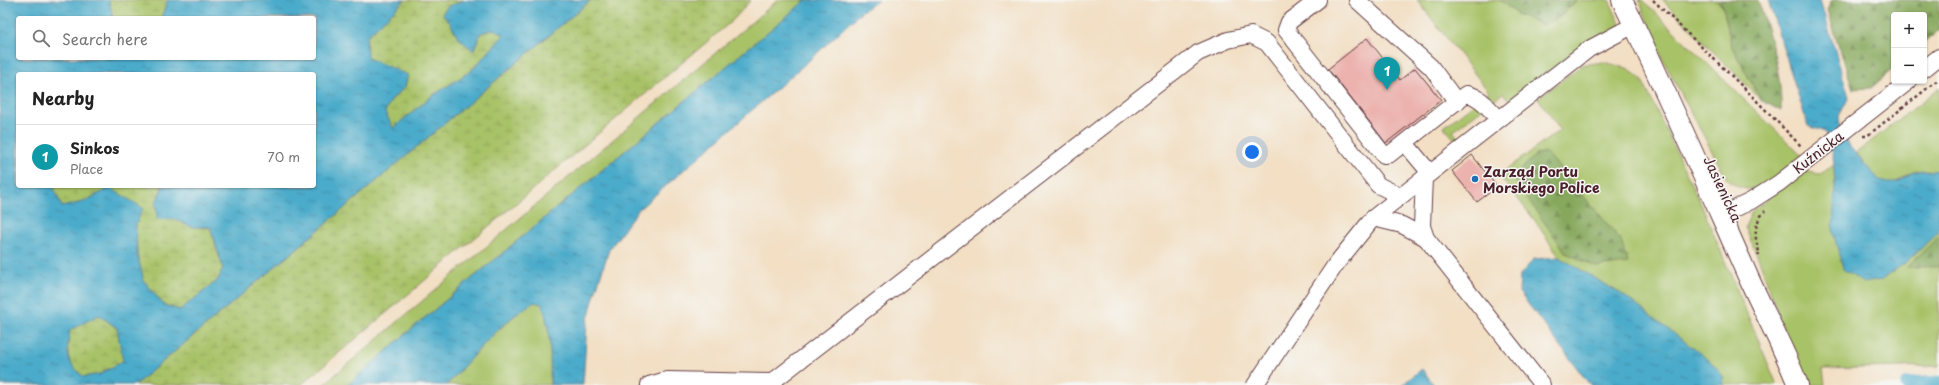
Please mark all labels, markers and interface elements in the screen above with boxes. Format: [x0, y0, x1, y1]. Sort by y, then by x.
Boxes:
map controls [1891, 12, 1927, 84]
button: + [1891, 12, 1927, 48]
search box [16, 16, 316, 60]
icon: search [30, 27, 52, 49]
text: Search here [62, 27, 148, 50]
button: − [1891, 48, 1927, 84]
pin: 1 [1374, 57, 1400, 90]
text: Nearby [32, 85, 94, 111]
street label: Kuźnicka [1788, 125, 1848, 179]
text: Sinkos [70, 136, 119, 159]
your location [1242, 142, 1262, 162]
text: 1 [42, 147, 48, 166]
text: 70 m [267, 147, 300, 166]
street label: Jasienicka [1699, 153, 1748, 226]
text: Place [70, 159, 103, 178]
place label: Zarząd Portu Morskiego Police [1483, 161, 1600, 198]
marker: Zarząd Portu Morskiego Police [1470, 174, 1480, 184]

